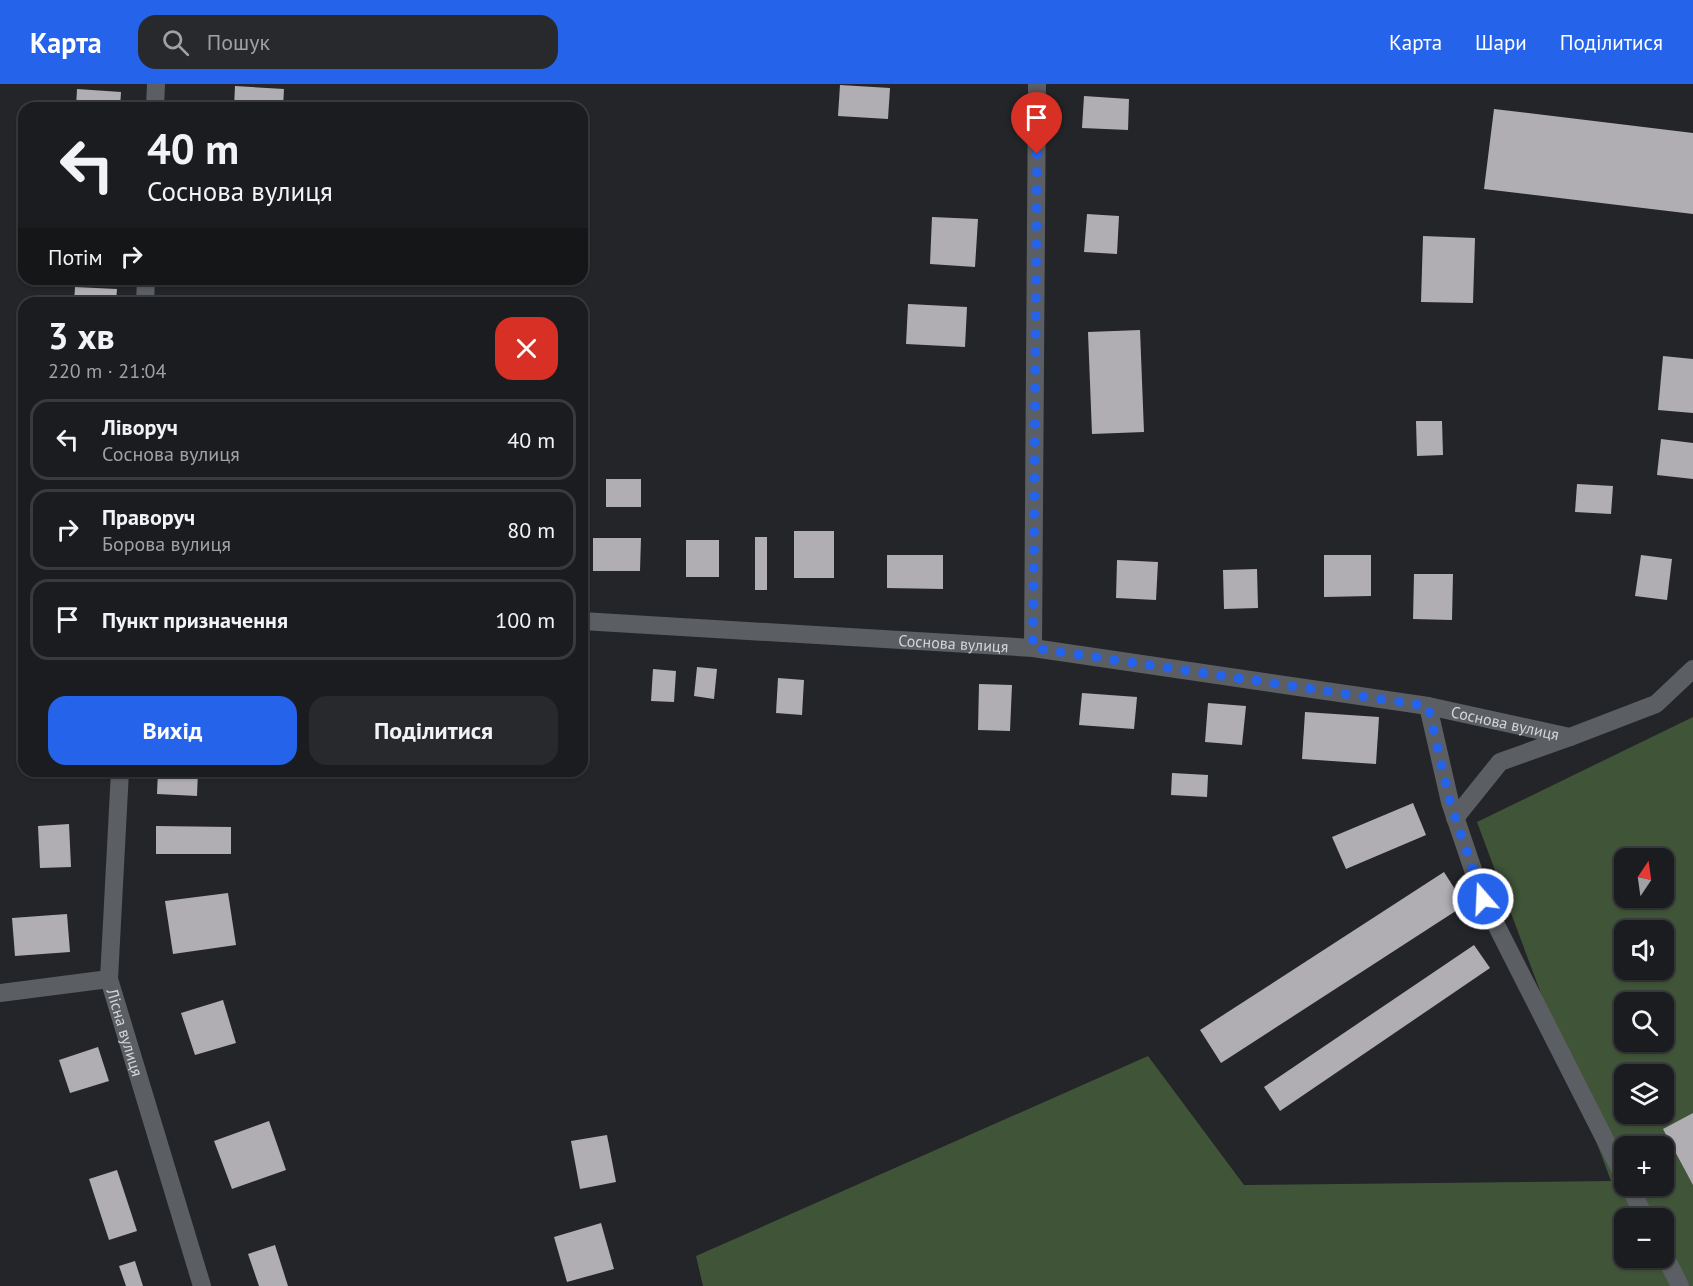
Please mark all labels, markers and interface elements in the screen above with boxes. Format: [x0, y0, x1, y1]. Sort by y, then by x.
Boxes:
search box [138, 15, 558, 69]
text: Карта [30, 24, 102, 61]
icon: search [159, 26, 192, 59]
text: Пошук [207, 28, 270, 56]
text: Карта [1389, 29, 1442, 56]
text: Шари [1475, 29, 1527, 56]
text: Поділитися [1560, 29, 1663, 56]
pin [1011, 92, 1062, 154]
icon: arrive [1020, 101, 1053, 134]
text: 40 m [147, 121, 239, 176]
icon: left [48, 126, 126, 204]
text: Соснова вулиця [147, 174, 333, 208]
icon: right [115, 240, 148, 273]
text: Потім [48, 243, 103, 271]
text: 3 хв [48, 312, 115, 359]
button: close [495, 317, 558, 380]
text: 220 m · 21:04 [48, 358, 166, 384]
text: Ліворуч [102, 413, 178, 441]
icon: left [51, 423, 84, 456]
text: 40 m [507, 426, 555, 454]
text: Соснова вулиця [102, 441, 240, 467]
text: Праворуч [102, 503, 195, 531]
icon: right [51, 513, 84, 546]
text: 80 m [507, 516, 555, 544]
text: Борова вулиця [102, 531, 231, 557]
icon: arrive [51, 603, 84, 636]
text: Пункт призначення [102, 606, 288, 634]
text: 100 m [495, 606, 555, 634]
street label: Соснова вулиця [898, 630, 1009, 657]
button: Вихід [48, 696, 297, 765]
button: Поділитися [309, 696, 558, 765]
street label: Соснова вулиця [1449, 701, 1561, 744]
north arrow [1614, 848, 1674, 908]
map controls [1614, 848, 1674, 1268]
position arrow [1451, 867, 1515, 931]
button: sound [1614, 920, 1674, 980]
street label: Лісна вулиця [102, 985, 148, 1079]
button: search [1614, 992, 1674, 1052]
button: layers [1614, 1064, 1674, 1124]
button: + [1614, 1136, 1674, 1196]
button: − [1614, 1208, 1674, 1268]

